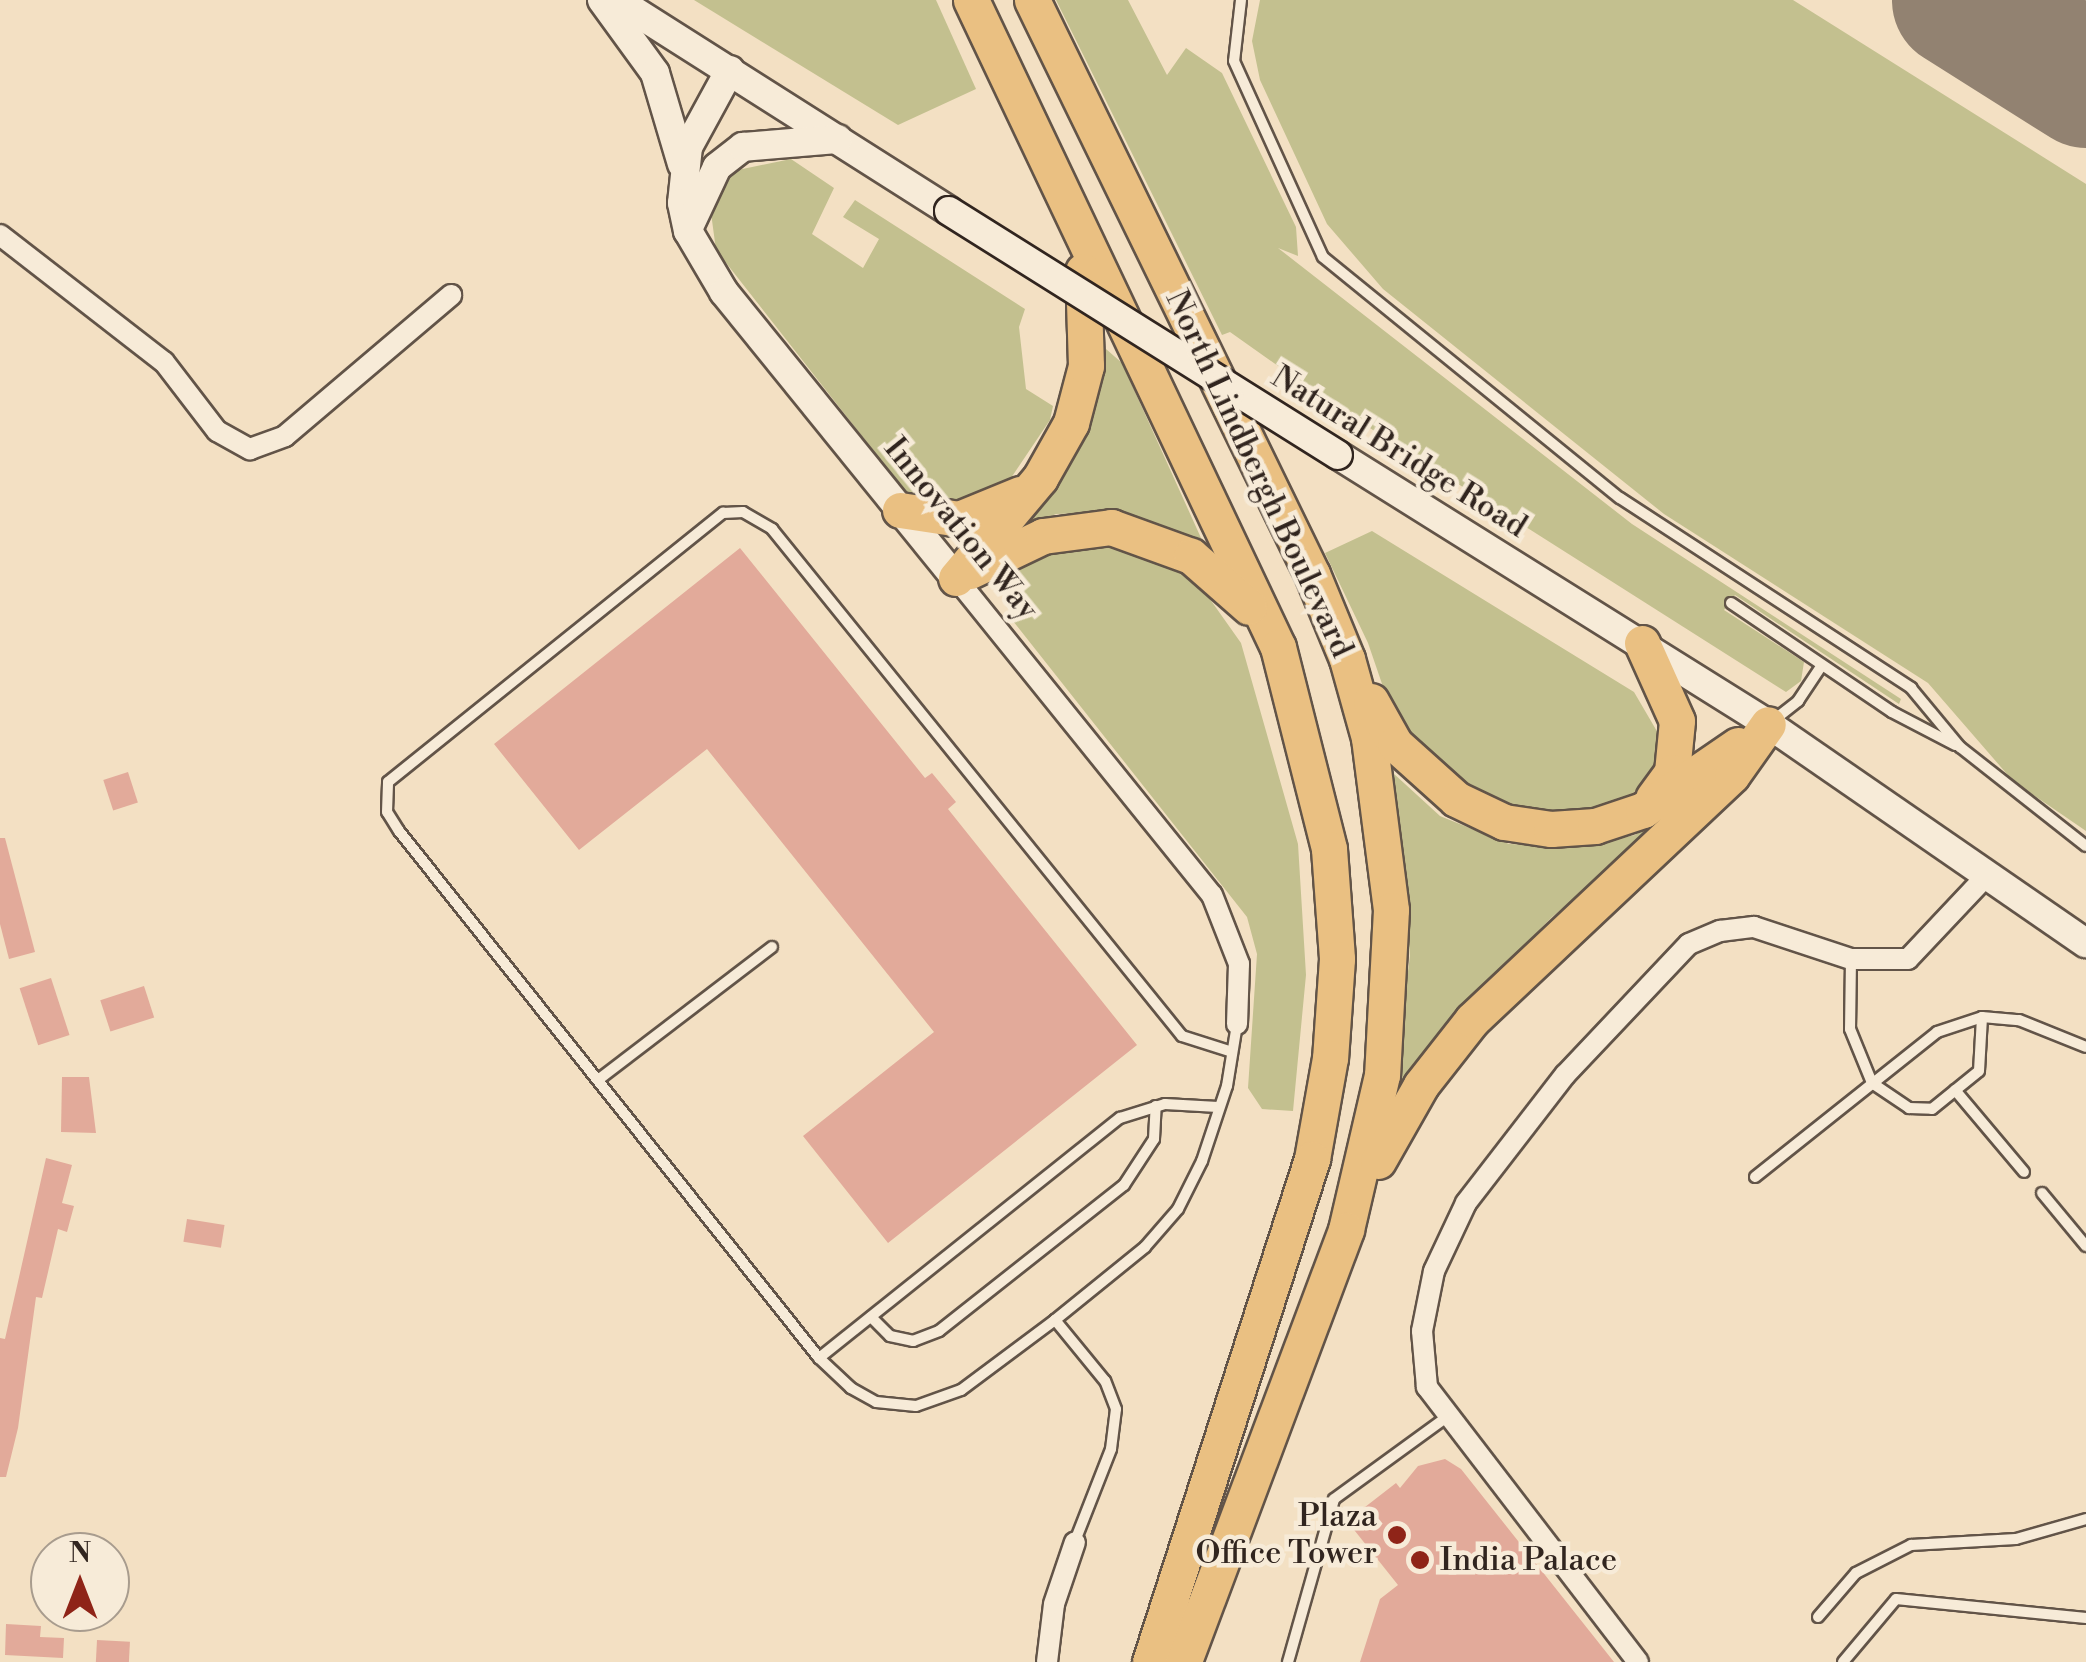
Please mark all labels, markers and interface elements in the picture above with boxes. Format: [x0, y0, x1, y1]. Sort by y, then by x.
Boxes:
street label: North Lindbergh Boulevard [1157, 284, 1361, 664]
street label: Natural Bridge Road [1264, 358, 1534, 546]
street label: Innovation Way [876, 430, 1046, 628]
place label: Plaza Office Tower [1195, 1498, 1377, 1573]
marker: Plaza Office Tower [1386, 1524, 1408, 1546]
north arrow [30, 1532, 130, 1632]
text: N [69, 1536, 91, 1571]
place label: India Palace [1440, 1541, 1617, 1579]
marker: India Palace [1409, 1549, 1431, 1571]

